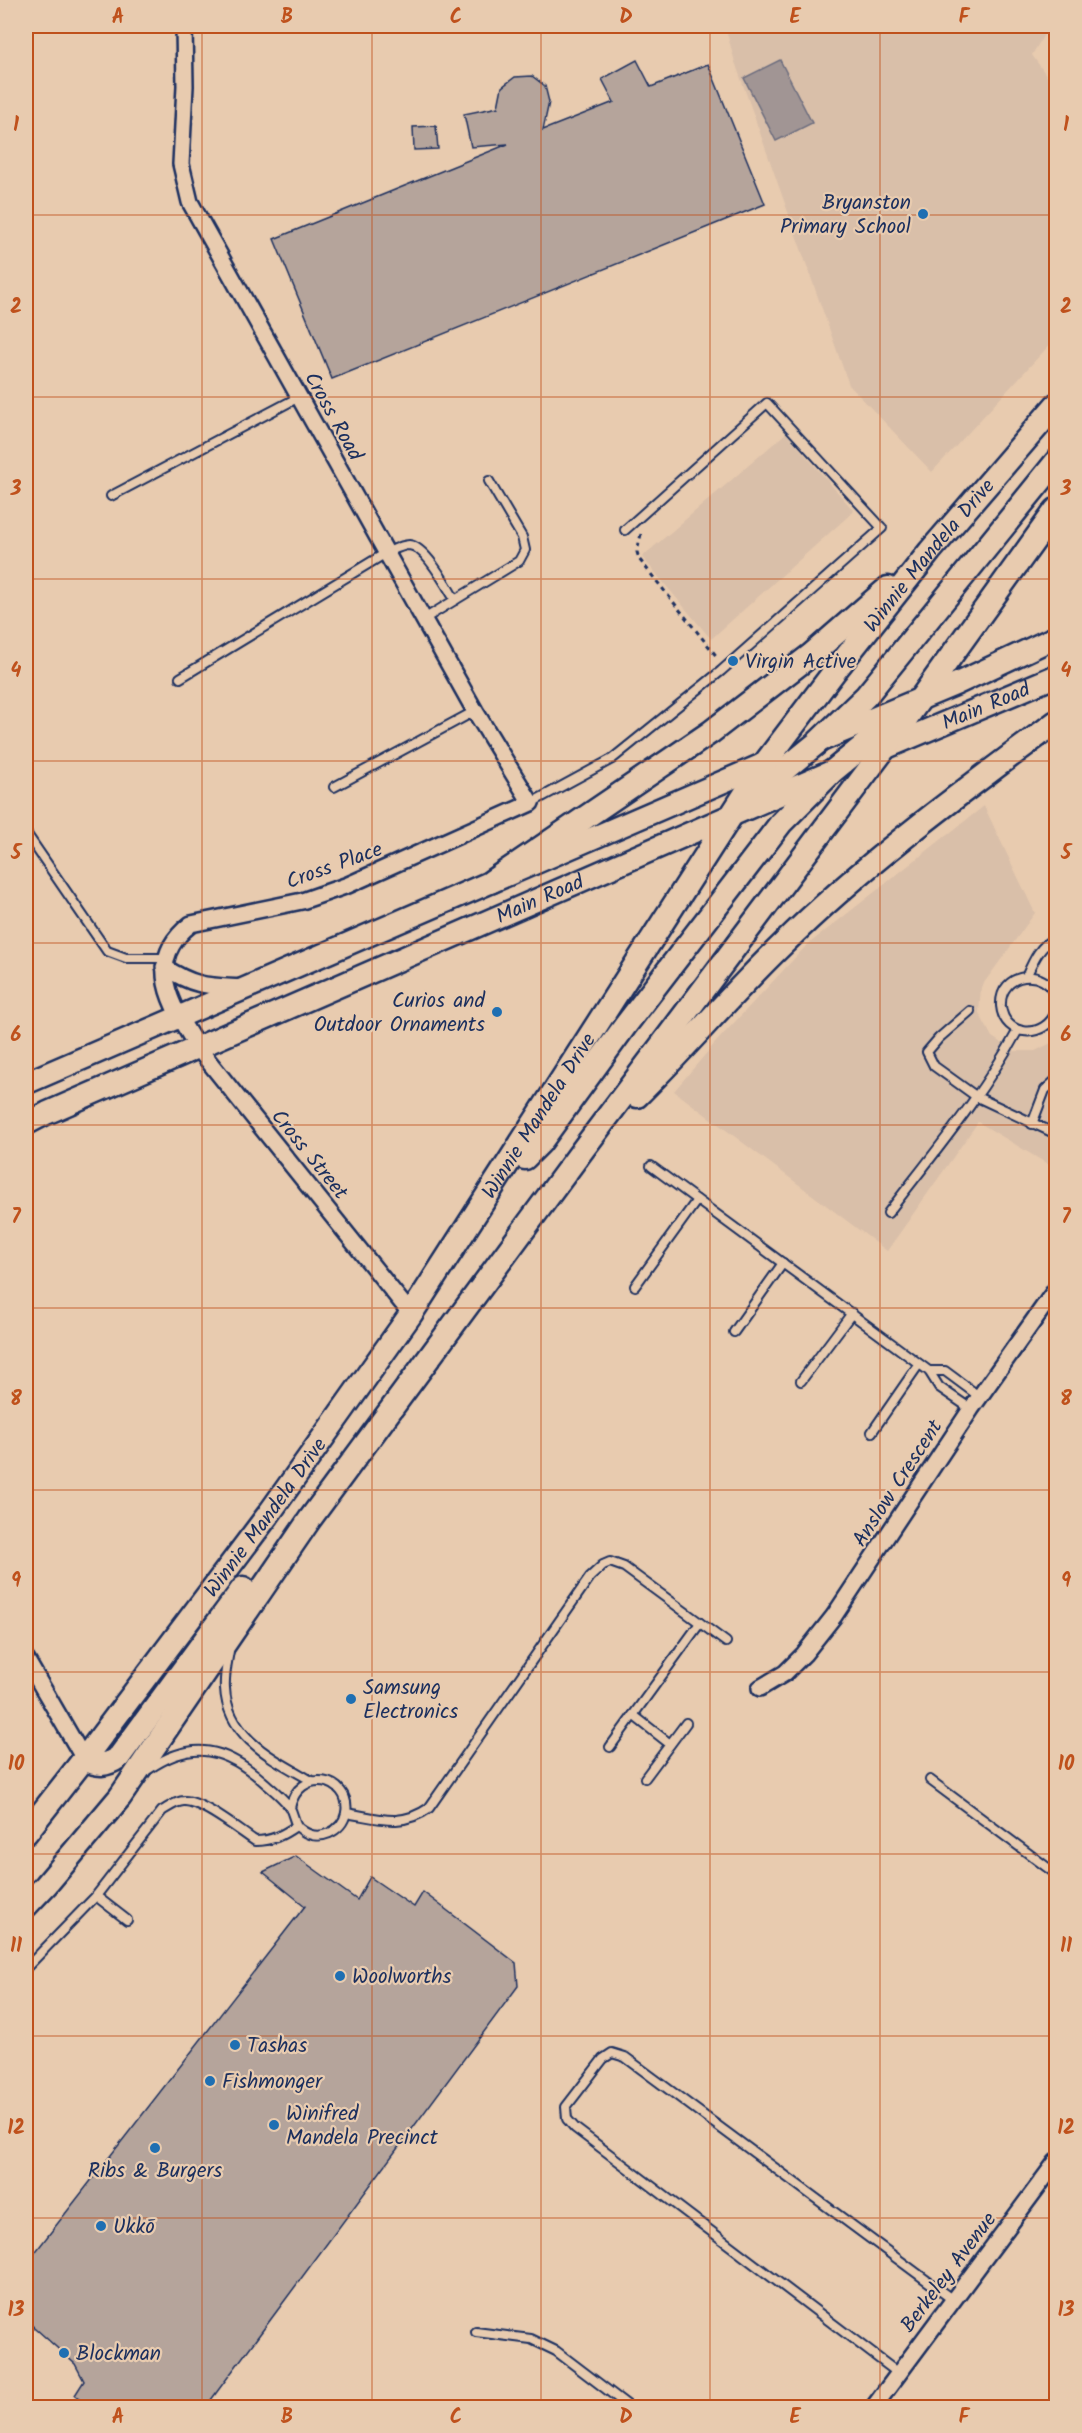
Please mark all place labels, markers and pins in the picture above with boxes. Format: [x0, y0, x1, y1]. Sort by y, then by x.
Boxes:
place label: Bryanston Primary School [780, 187, 911, 244]
marker: Bryanston Primary School [916, 207, 930, 221]
place label: Virgin Active [745, 646, 857, 679]
marker: Virgin Active [726, 654, 740, 668]
place label: Curios and Outdoor Ornaments [314, 985, 486, 1042]
marker: Curios and Outdoor Ornaments [490, 1005, 504, 1019]
place label: Samsung Electronics [363, 1672, 458, 1729]
marker: Samsung Electronics [344, 1692, 358, 1706]
place label: Woolworths [352, 1961, 452, 1994]
marker: Woolworths [333, 1969, 347, 1983]
place label: Tashas [247, 2030, 307, 2063]
marker: Tashas [228, 2038, 242, 2052]
place label: Fishmonger [222, 2066, 323, 2099]
marker: Fishmonger [203, 2074, 217, 2088]
place label: Winifred Mandela Precinct [286, 2098, 439, 2155]
marker: Winifred Mandela Precinct [267, 2118, 281, 2132]
marker: Ribs & Burgers [148, 2141, 162, 2155]
place label: Ribs & Burgers [88, 2155, 222, 2188]
place label: Ukkō [113, 2211, 156, 2244]
marker: Ukkō [94, 2219, 108, 2233]
place label: Blockman [76, 2338, 161, 2371]
marker: Blockman [57, 2346, 71, 2360]

